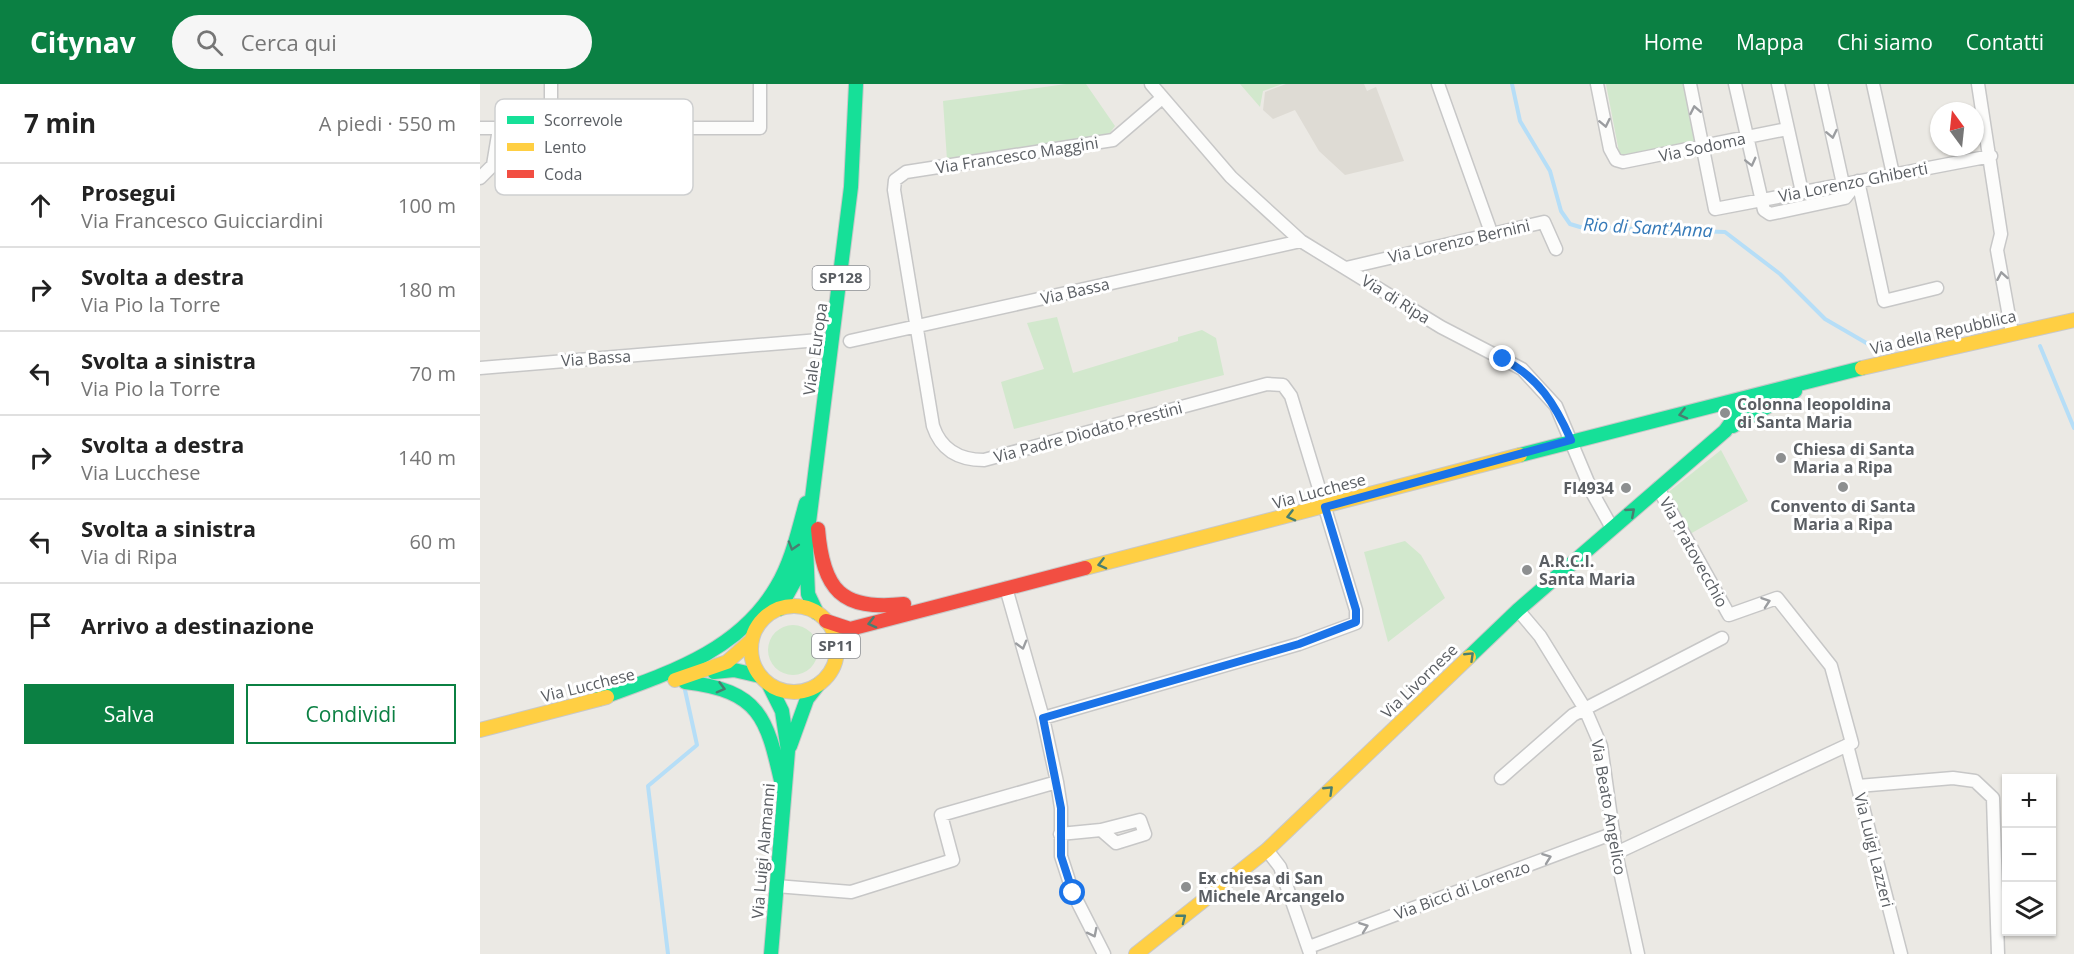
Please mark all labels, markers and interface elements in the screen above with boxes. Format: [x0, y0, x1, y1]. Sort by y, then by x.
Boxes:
search box [172, 15, 592, 69]
text: Citynav [30, 23, 136, 61]
icon: search [193, 26, 226, 59]
text: Cerca qui [241, 27, 337, 57]
text: Home [1644, 28, 1703, 56]
text: Mappa [1736, 28, 1804, 56]
text: Chi siamo [1837, 28, 1933, 56]
text: Contatti [1966, 28, 2044, 56]
legend [495, 99, 693, 195]
north arrow [1930, 102, 1984, 156]
text: 7 min [24, 105, 96, 141]
one-way arrow [1689, 106, 1702, 116]
text: Scorrevole [544, 109, 623, 131]
text: A piedi · 550 m [319, 110, 456, 137]
one-way arrow [1597, 117, 1610, 127]
street label: Via Sodoma [1657, 127, 1747, 167]
one-way arrow [1825, 129, 1838, 139]
street label: Via Francesco Maggini [934, 131, 1100, 179]
text: Lento [544, 136, 586, 158]
one-way arrow [1744, 157, 1757, 167]
street label: Via Lorenzo Ghiberti [1776, 157, 1930, 207]
text: Coda [544, 163, 582, 185]
text: Prosegui [81, 177, 176, 207]
icon: ahead [24, 189, 57, 222]
text: 100 m [398, 192, 456, 219]
text: Via Francesco Guicciardini [81, 207, 323, 234]
water label: Rio di Sant'Anna [1583, 212, 1713, 242]
street label: Via Lorenzo Bernini [1386, 214, 1532, 268]
text: Svolta a destra [81, 261, 244, 291]
road number: SP128 [812, 266, 869, 290]
street label: Via di Ripa [1357, 269, 1435, 329]
one-way arrow [1996, 271, 2009, 281]
street label: Via Bassa [1038, 272, 1112, 310]
icon: right [24, 273, 57, 306]
text: 180 m [398, 276, 456, 303]
text: Via Pio la Torre [81, 291, 221, 318]
street label: Viale Europa [798, 301, 832, 397]
street label: Via della Repubblica [1868, 305, 2018, 359]
text: Svolta a sinistra [81, 345, 256, 375]
street label: Via Bassa [560, 345, 632, 371]
route end [1489, 345, 1515, 371]
icon: left [24, 357, 57, 390]
text: 70 m [409, 360, 456, 387]
text: Via Pio la Torre [81, 375, 221, 402]
place label: Colonna leopoldina di Santa Maria [1737, 393, 1891, 433]
street label: Via Padre Diodato Prestini [991, 396, 1185, 468]
one-way arrow [1678, 406, 1688, 419]
marker: Colonna leopoldina di Santa Maria [1718, 406, 1732, 420]
text: Svolta a destra [81, 429, 244, 459]
place label: Chiesa di Santa Maria a Ripa [1793, 438, 1915, 478]
icon: right [24, 441, 57, 474]
text: 140 m [398, 444, 456, 471]
marker: Chiesa di Santa Maria a Ripa [1774, 451, 1788, 465]
text: Via Lucchese [81, 459, 200, 486]
street label: Via Lucchese [1270, 468, 1368, 514]
place label: FI4934 [1563, 477, 1614, 499]
marker: Convento di Santa Maria a Ripa [1836, 480, 1850, 494]
marker: FI4934 [1619, 481, 1633, 495]
street label: Via Pratovecchio [1655, 493, 1733, 611]
place label: Convento di Santa Maria a Ripa [1770, 495, 1916, 535]
one-way arrow [1286, 508, 1296, 521]
one-way arrow [1624, 508, 1635, 519]
text: Svolta a sinistra [81, 513, 256, 543]
icon: left [24, 525, 57, 558]
text: 60 m [409, 528, 456, 555]
one-way arrow [788, 540, 800, 551]
text: Via di Ripa [81, 543, 178, 570]
place label: A.R.C.I. Santa Maria [1539, 550, 1635, 590]
one-way arrow [1097, 557, 1108, 569]
marker: A.R.C.I. Santa Maria [1520, 563, 1534, 577]
one-way arrow [1760, 596, 1771, 609]
icon: arrive [24, 609, 57, 642]
text: Arrivo a destinazione [81, 610, 314, 640]
one-way arrow [867, 616, 878, 628]
road number: SP11 [812, 634, 860, 658]
one-way arrow [1015, 639, 1027, 650]
street label: Via Livornese [1376, 639, 1462, 723]
one-way arrow [1463, 652, 1474, 663]
street label: Via Lucchese [539, 663, 637, 707]
one-way arrow [716, 680, 726, 693]
button: Salva [24, 684, 234, 744]
button: Condividi [246, 684, 456, 744]
street label: Via Beato Angelico [1586, 737, 1632, 877]
map controls [2002, 774, 2056, 936]
button: + [2002, 774, 2056, 828]
street label: Via Luigi Alamanni [746, 782, 780, 920]
one-way arrow [1322, 787, 1333, 798]
street label: Via Luigi Lazzeri [1849, 790, 1899, 910]
button: − [2002, 828, 2056, 882]
one-way arrow [1541, 853, 1551, 866]
street label: Via Bicci di Lorenzo [1391, 855, 1533, 925]
place label: Ex chiesa di San Michele Arcangelo [1198, 867, 1345, 907]
route start [1059, 879, 1085, 905]
marker: Ex chiesa di San Michele Arcangelo [1179, 880, 1193, 894]
button: layers [2002, 882, 2056, 936]
one-way arrow [1175, 914, 1186, 925]
one-way arrow [1358, 921, 1369, 934]
one-way arrow [1086, 927, 1098, 938]

